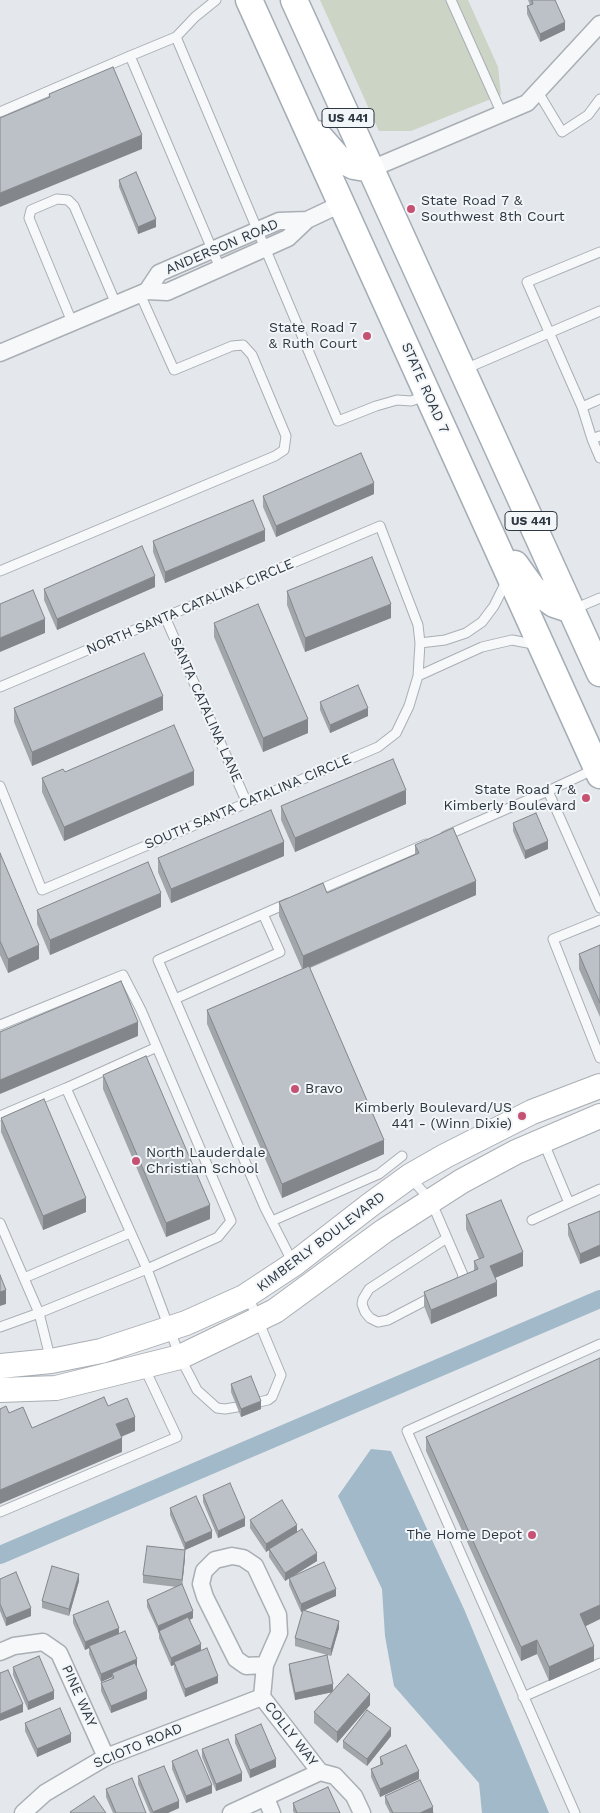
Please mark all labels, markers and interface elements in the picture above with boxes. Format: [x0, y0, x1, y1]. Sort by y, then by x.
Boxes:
road number: US 441 [322, 109, 374, 128]
place label: State Road 7 & Southwest 8th Court [421, 193, 565, 226]
marker: State Road 7 & Southwest 8th Court [405, 203, 417, 215]
street label: ANDERSON ROAD [163, 216, 281, 278]
place label: State Road 7 & Ruth Court [269, 320, 357, 352]
marker: State Road 7 & Ruth Court [361, 330, 373, 342]
street label: STATE ROAD 7 [398, 340, 452, 436]
road number: US 441 [505, 512, 557, 530]
street label: NORTH SANTA CATALINA CIRCLE [84, 556, 296, 658]
street label: SANTA CATALINA LANE [166, 635, 246, 785]
street label: SOUTH SANTA CATALINA CIRCLE [142, 751, 354, 853]
place label: State Road 7 & Kimberly Boulevard [444, 782, 576, 814]
marker: State Road 7 & Kimberly Boulevard [580, 792, 592, 804]
place label: Bravo [305, 1081, 343, 1097]
marker: Bravo [289, 1083, 301, 1095]
place label: Kimberly Boulevard/US 441 - (Winn Dixie) [355, 1100, 512, 1132]
marker: Kimberly Boulevard/US 441 - (Winn Dixie) [516, 1110, 528, 1122]
place label: North Lauderdale Christian School [146, 1145, 266, 1178]
marker: North Lauderdale Christian School [130, 1155, 142, 1167]
street label: KIMBERLY BOULEVARD [254, 1188, 388, 1296]
place label: The Home Depot [406, 1527, 522, 1543]
marker: The Home Depot [526, 1529, 538, 1541]
street label: PINE WAY [58, 1662, 100, 1730]
street label: COLLY WAY [261, 1698, 321, 1770]
street label: SCIOTO ROAD [91, 1720, 185, 1772]

